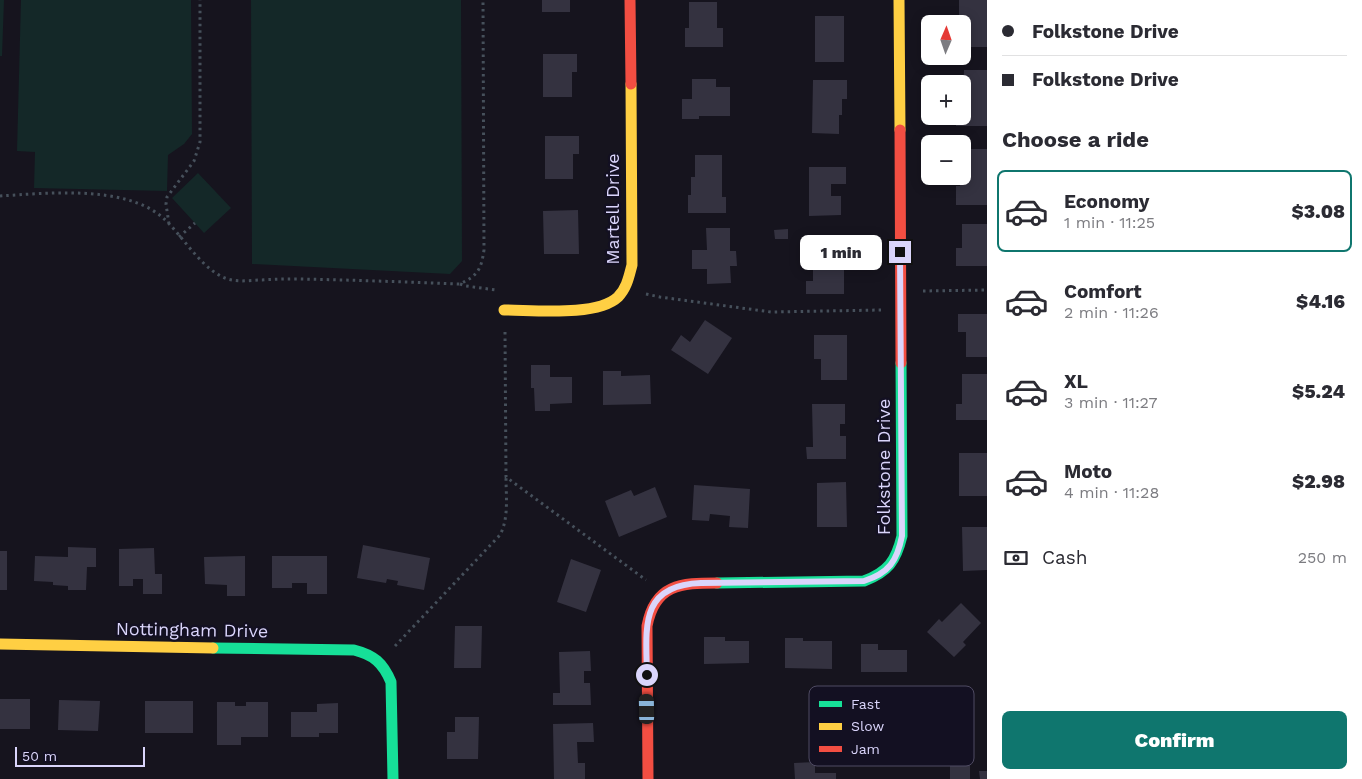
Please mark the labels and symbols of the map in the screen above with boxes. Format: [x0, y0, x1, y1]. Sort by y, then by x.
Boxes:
north arrow [921, 15, 971, 65]
street label: Martell Drive [602, 153, 623, 265]
callout: 1 min [800, 234, 882, 270]
route end [889, 241, 911, 263]
street label: Folkstone Drive [873, 399, 894, 535]
street label: Nottingham Drive [116, 618, 268, 641]
route start [636, 664, 658, 686]
legend [809, 686, 974, 766]
car [639, 694, 654, 724]
text: Fast [851, 696, 880, 712]
text: Slow [851, 718, 884, 734]
text: Jam [851, 741, 880, 757]
scale bar [15, 744, 145, 767]

